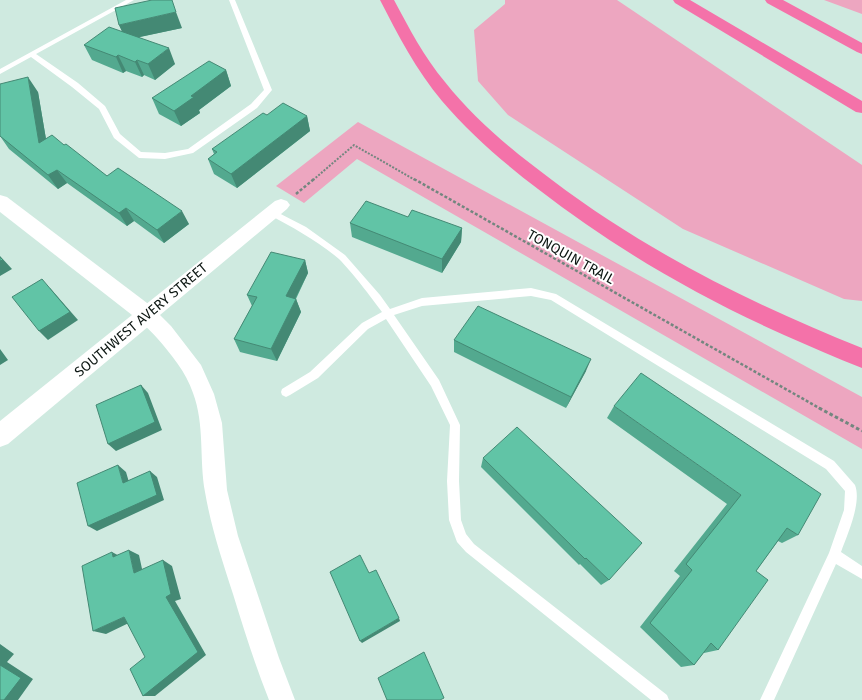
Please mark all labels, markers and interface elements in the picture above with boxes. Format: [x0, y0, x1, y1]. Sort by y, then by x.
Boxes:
street label: TONQUIN TRAIL [524, 226, 618, 288]
street label: SOUTHWEST AVERY STREET [71, 259, 212, 381]

